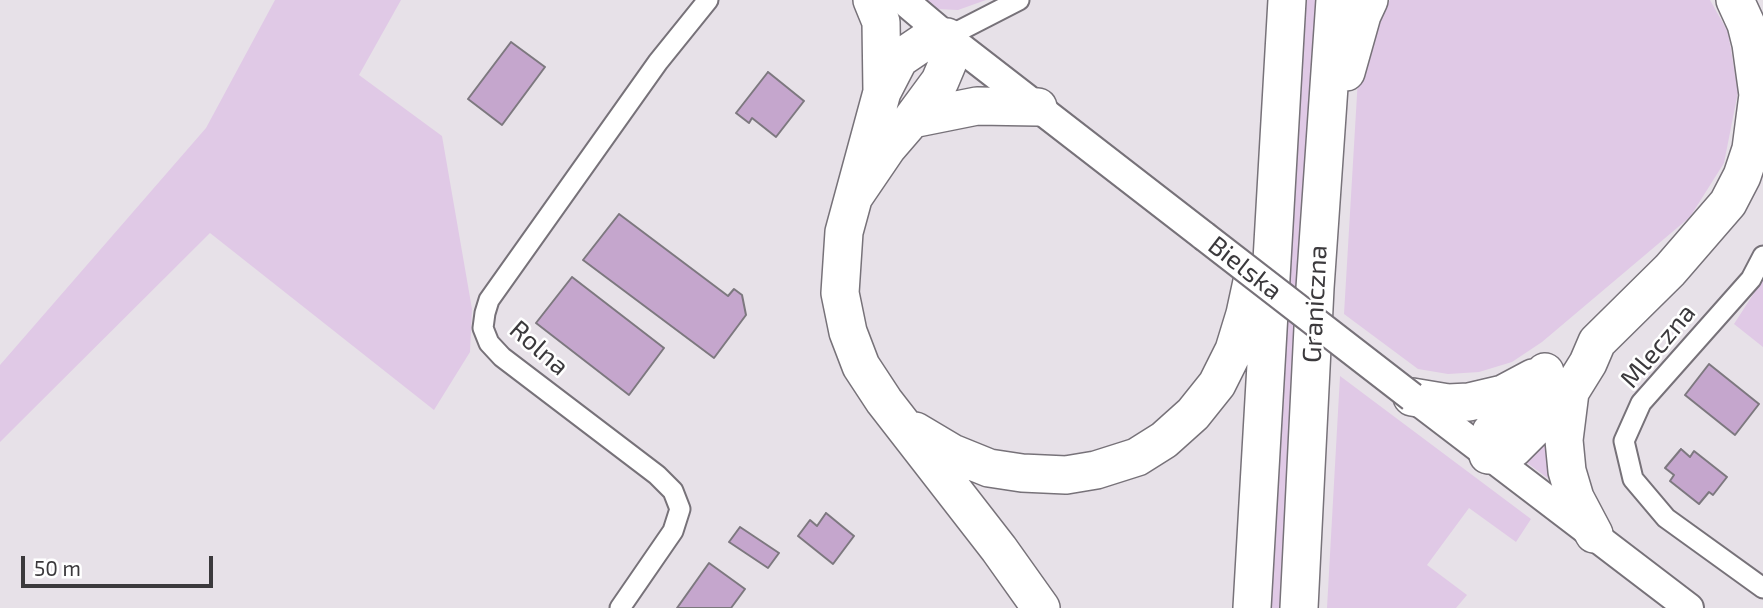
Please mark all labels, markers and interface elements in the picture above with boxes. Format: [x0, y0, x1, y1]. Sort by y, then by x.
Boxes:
street label: Bielska [1202, 230, 1288, 306]
street label: Graniczna [1296, 244, 1334, 364]
street label: Mleczna [1614, 298, 1702, 394]
street label: Rolna [503, 314, 575, 382]
scale bar [24, 542, 217, 586]
text: 50 m [34, 555, 81, 580]

